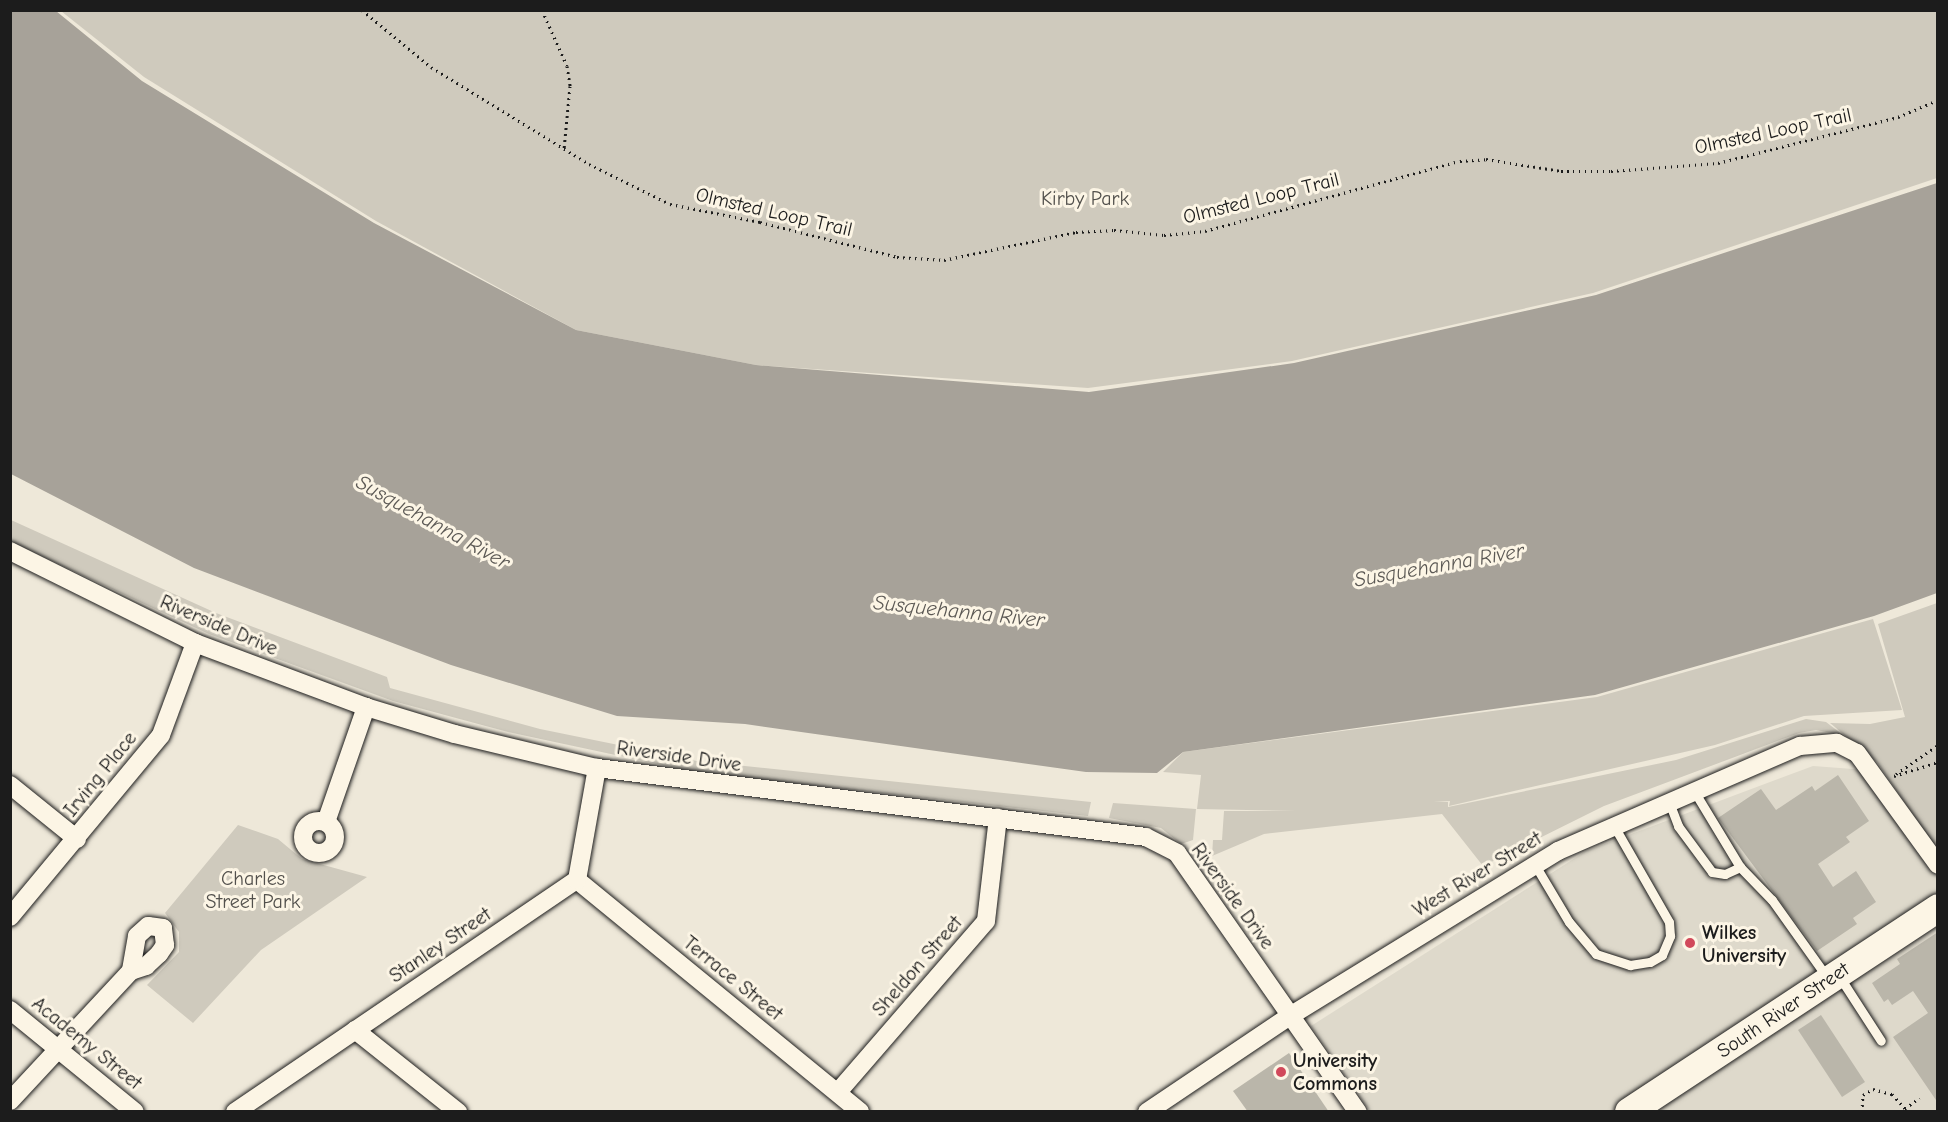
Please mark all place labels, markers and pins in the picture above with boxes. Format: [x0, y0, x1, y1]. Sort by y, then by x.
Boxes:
place label: Wilkes University [1702, 920, 1786, 967]
marker: Wilkes University [1683, 936, 1697, 950]
place label: University Commons [1293, 1048, 1377, 1095]
marker: University Commons [1274, 1065, 1288, 1079]

